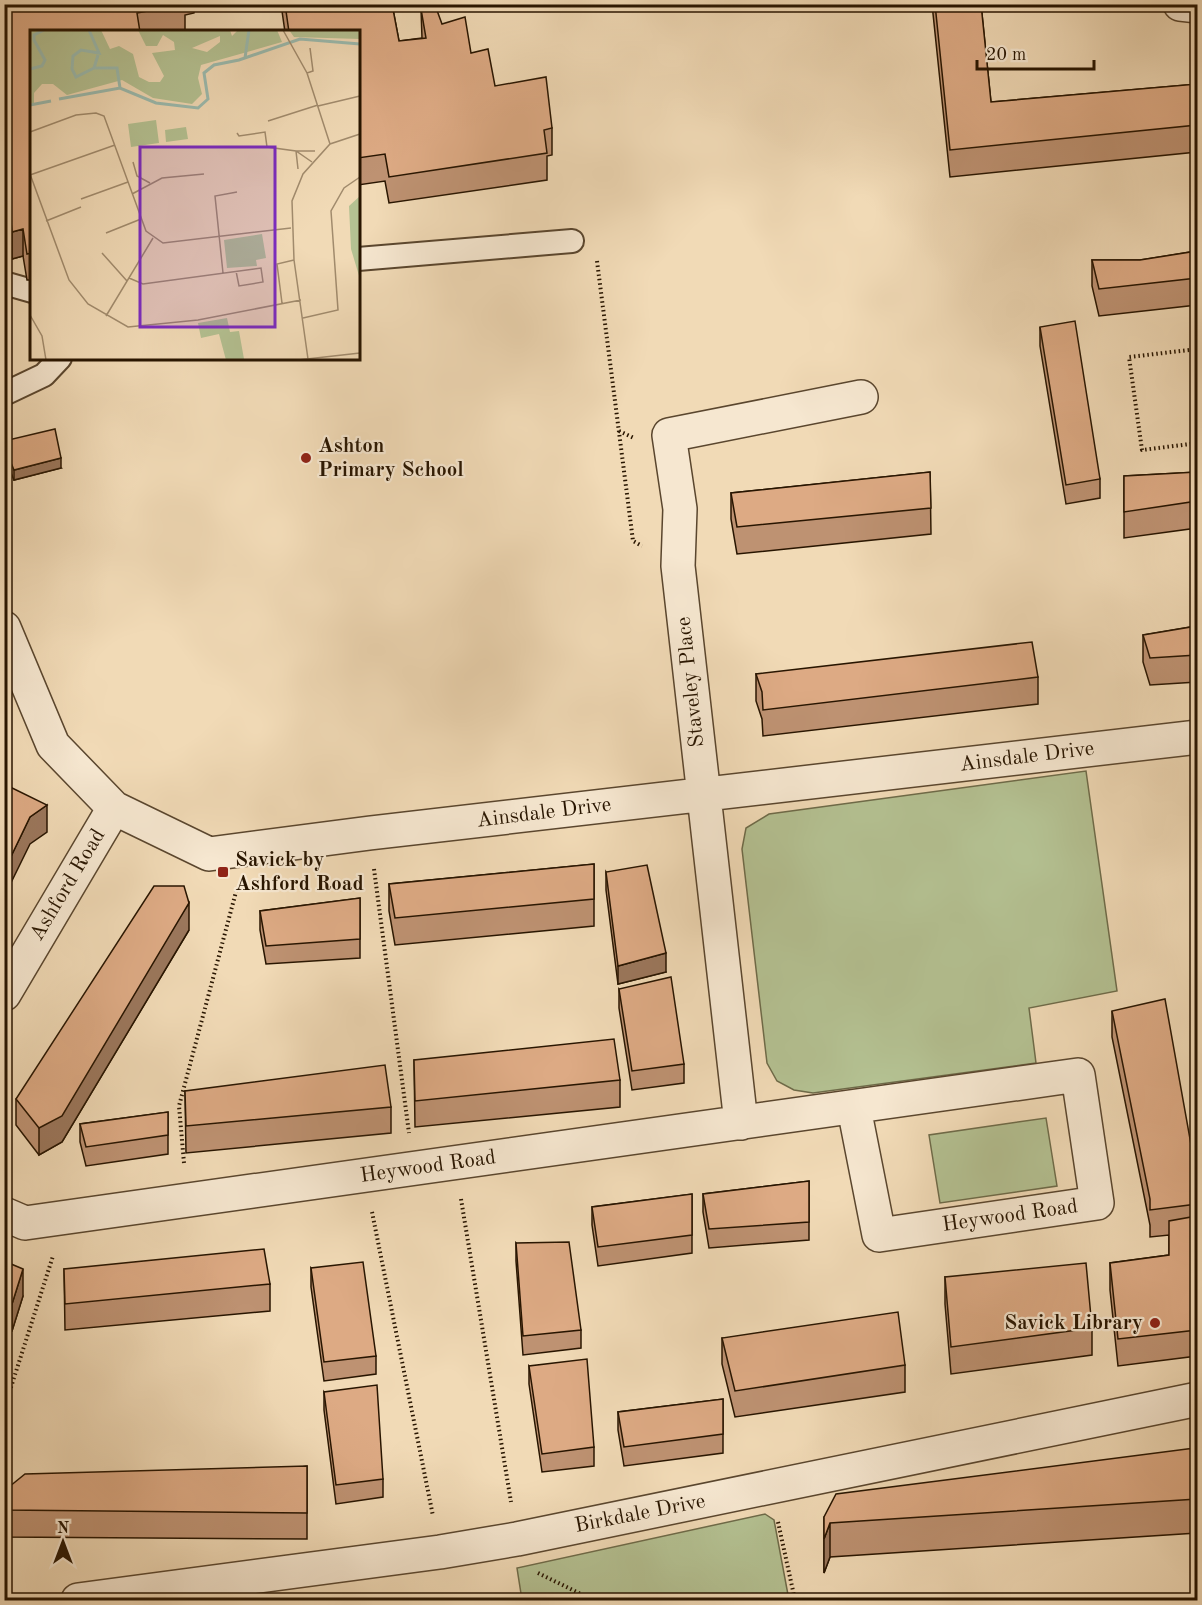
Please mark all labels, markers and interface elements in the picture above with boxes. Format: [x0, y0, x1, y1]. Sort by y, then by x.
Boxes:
inset map [30, 30, 360, 360]
scale bar [977, 33, 1094, 71]
text: 20 m [986, 46, 1026, 64]
place label: Ashton Primary School [318, 436, 464, 481]
marker: Ashton Primary School [299, 451, 313, 465]
street label: Staveley Place [674, 616, 708, 748]
street label: Ainsdale Drive [959, 738, 1095, 776]
street label: Ainsdale Drive [476, 794, 612, 832]
street label: Ashford Road [27, 825, 110, 944]
place label: Savick by Ashford Road [235, 850, 364, 895]
marker: Savick by Ashford Road [216, 865, 230, 879]
street label: Heywood Road [359, 1147, 497, 1187]
street label: Heywood Road [941, 1196, 1079, 1236]
place label: Savick Library [1004, 1313, 1143, 1334]
marker: Savick Library [1148, 1316, 1162, 1330]
street label: Birkdale Drive [573, 1491, 707, 1537]
north arrow [33, 1512, 93, 1572]
text: N [57, 1521, 70, 1537]

